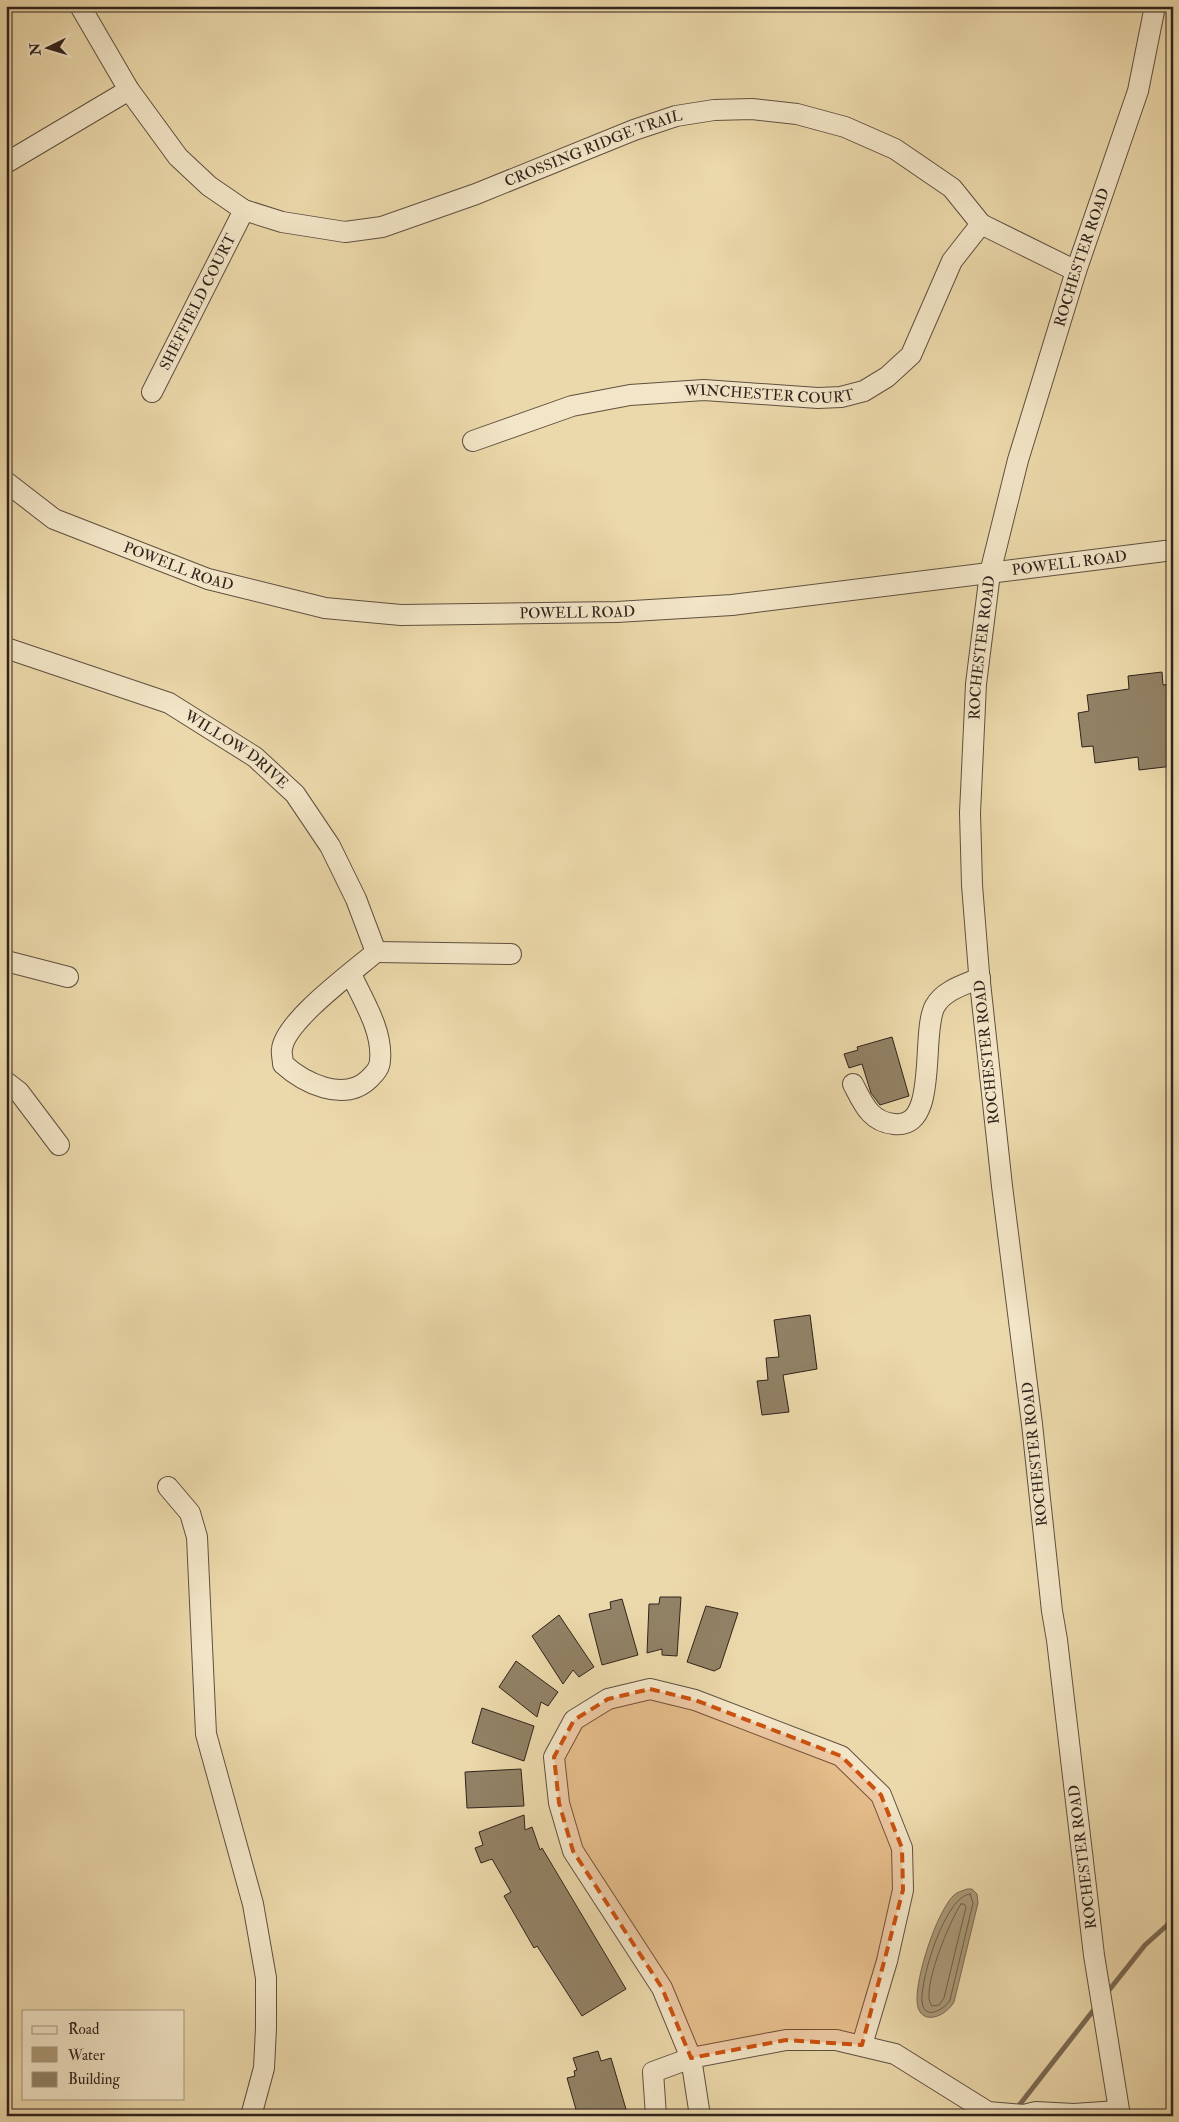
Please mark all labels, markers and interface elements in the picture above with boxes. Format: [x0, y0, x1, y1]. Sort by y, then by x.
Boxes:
north arrow [22, 22, 72, 72]
text: N [26, 42, 45, 57]
street label: CROSSING RIDGE TRAIL [502, 106, 684, 191]
street label: ROCHESTER ROAD [1050, 185, 1113, 329]
street label: SHEFFIELD COURT [155, 230, 240, 373]
street label: WINCHESTER COURT [683, 380, 857, 408]
street label: POWELL ROAD [121, 538, 236, 594]
street label: POWELL ROAD [1011, 546, 1128, 580]
street label: ROCHESTER ROAD [965, 574, 999, 720]
street label: POWELL ROAD [519, 601, 636, 623]
street label: WILLOW DRIVE [180, 705, 293, 793]
street label: ROCHESTER ROAD [970, 979, 1004, 1125]
street label: ROCHESTER ROAD [1018, 1381, 1052, 1527]
street label: ROCHESTER ROAD [1065, 1784, 1101, 1930]
legend [22, 2010, 185, 2100]
text: Road [68, 2020, 100, 2039]
text: Water [67, 2046, 105, 2065]
text: Building [68, 2070, 120, 2089]

